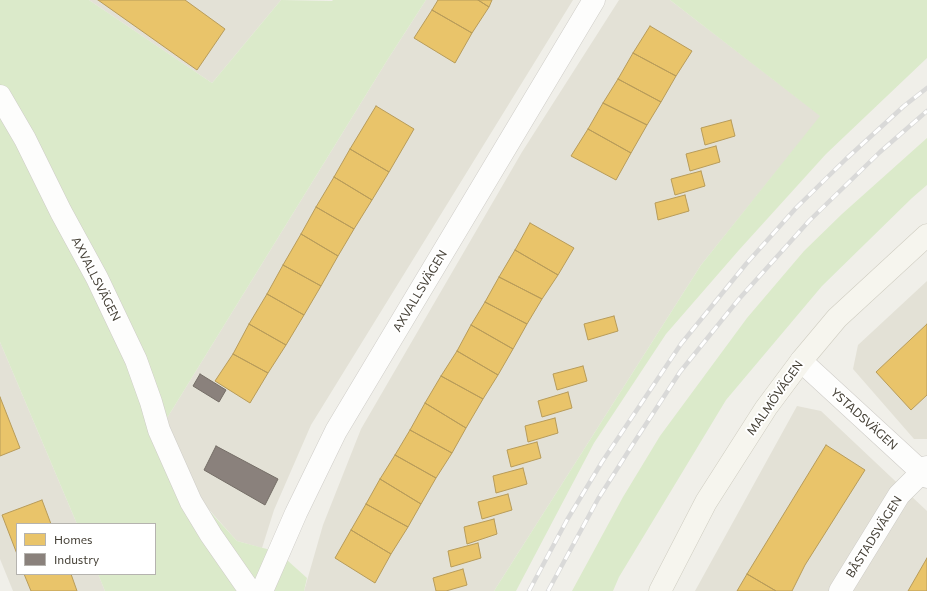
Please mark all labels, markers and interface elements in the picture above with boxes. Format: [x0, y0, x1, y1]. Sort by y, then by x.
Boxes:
street label: AXVALLSVÄGEN [69, 234, 123, 324]
street label: AXVALLSVÄGEN [390, 247, 450, 335]
street label: MALMÖVÄGEN [744, 358, 806, 438]
street label: YSTADSVÄGEN [828, 385, 900, 453]
street label: BÅSTADSVÄGEN [843, 493, 905, 581]
legend [16, 523, 156, 575]
text: Homes [54, 532, 92, 546]
text: Industry [54, 552, 99, 566]

